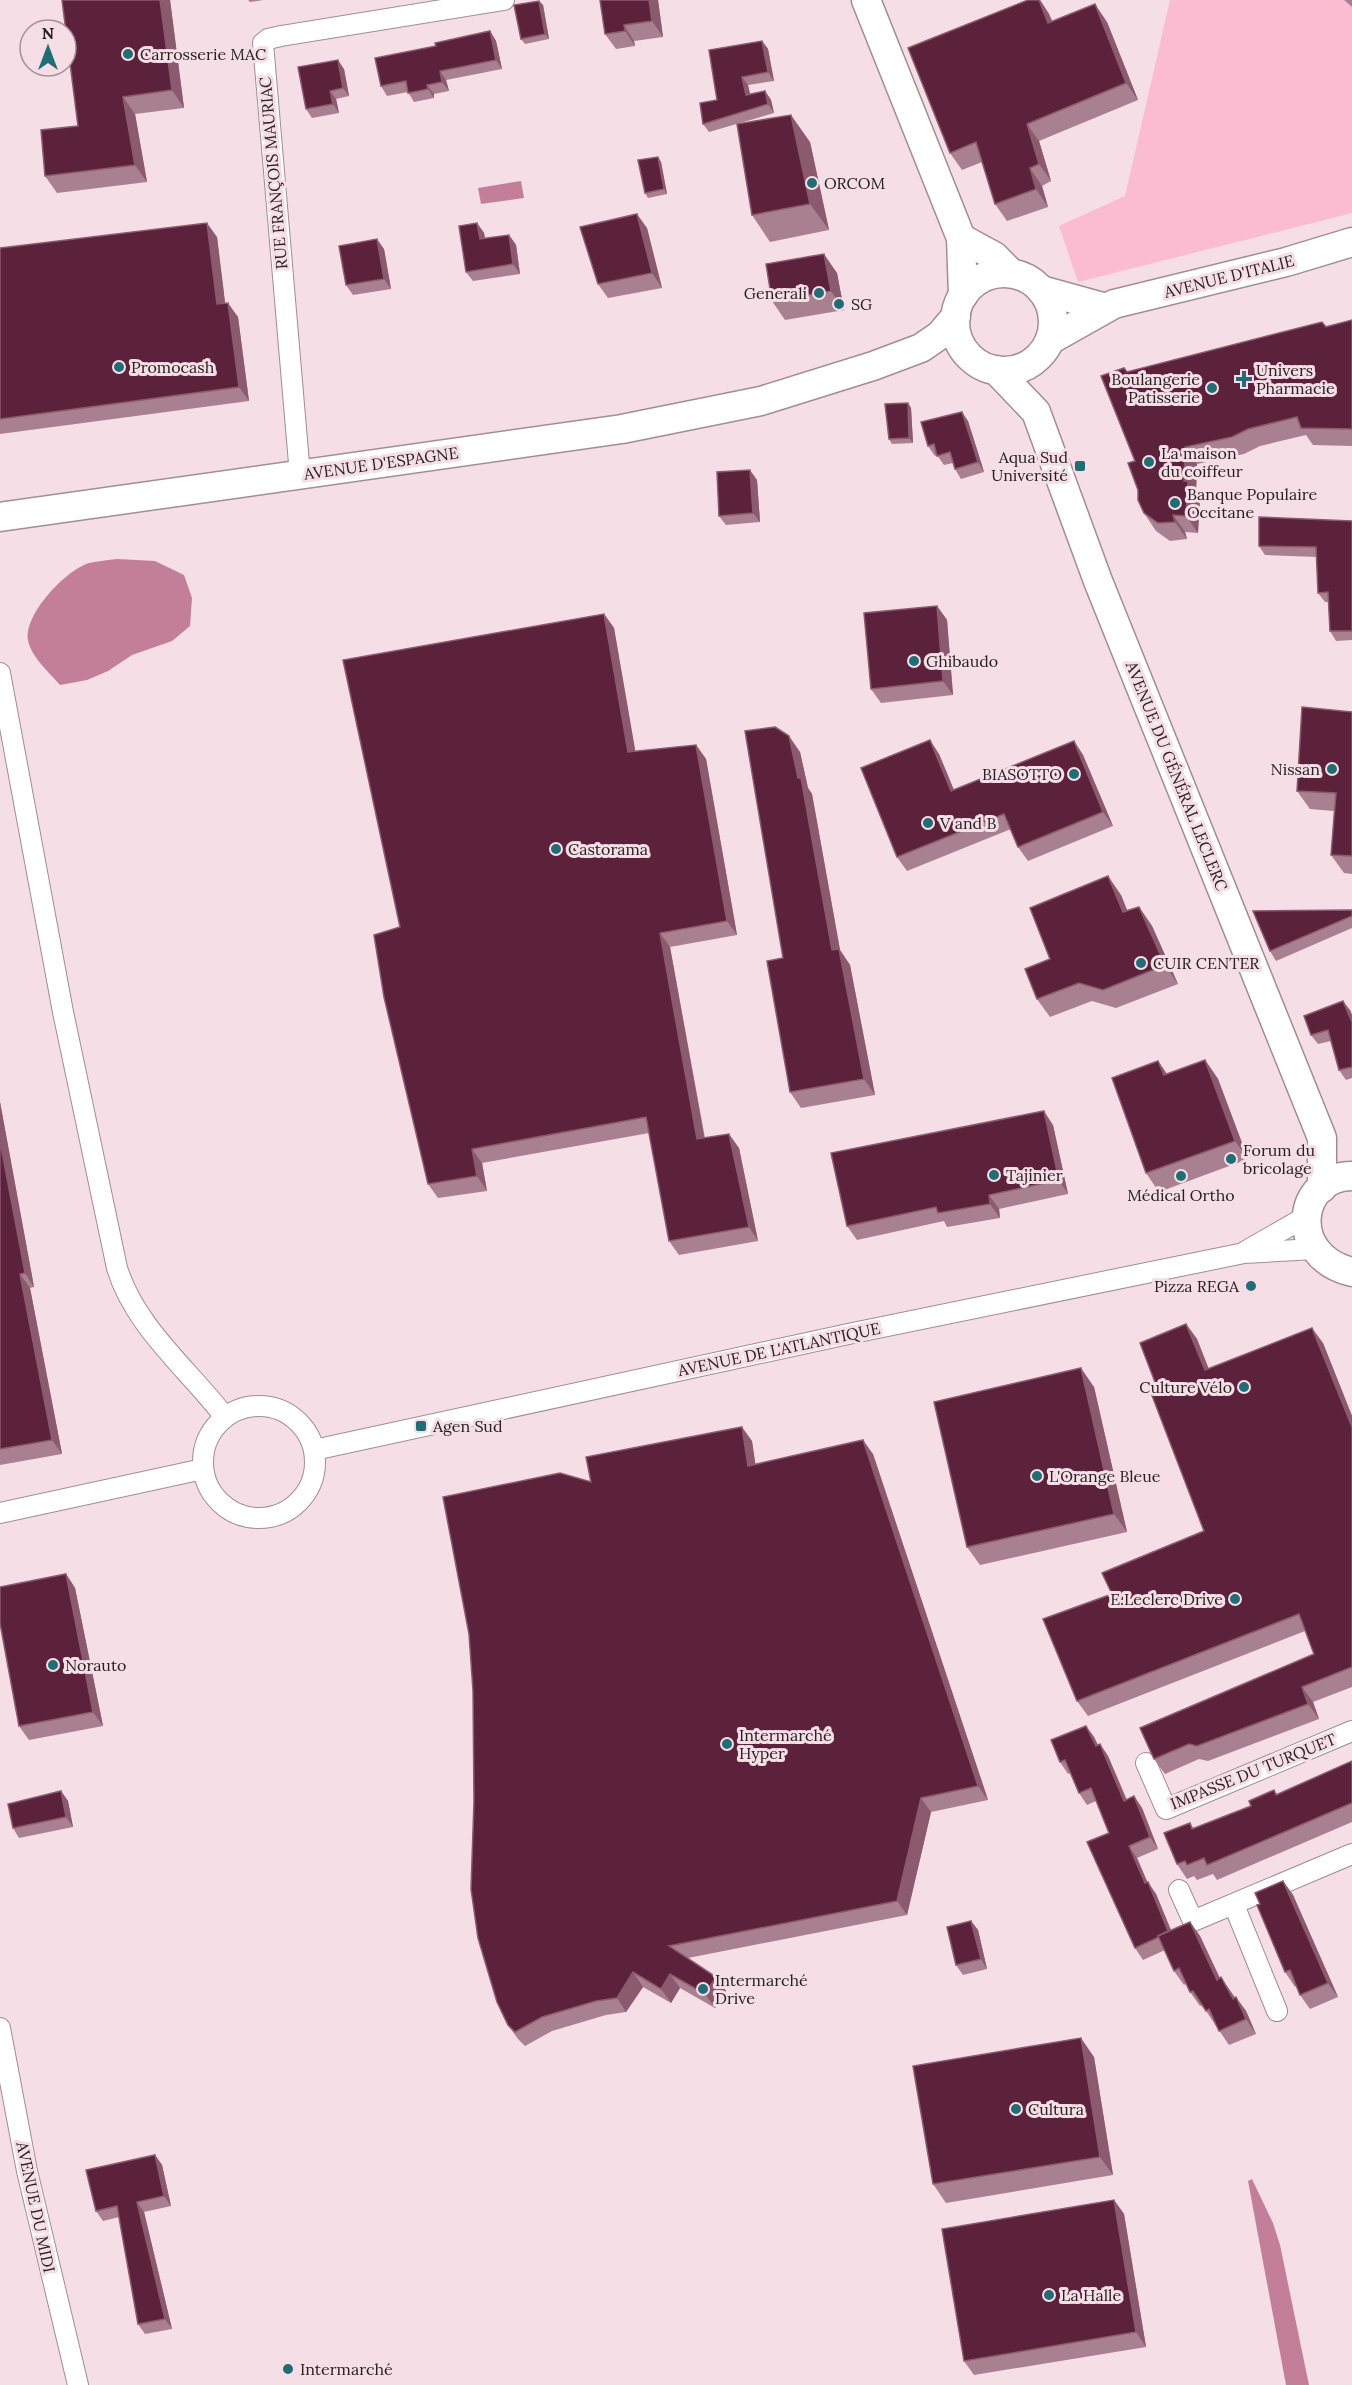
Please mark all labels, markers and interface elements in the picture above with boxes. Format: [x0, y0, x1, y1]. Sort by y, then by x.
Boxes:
north arrow [18, 18, 78, 78]
text: N [42, 23, 54, 43]
place label: Carrosserie MAC [140, 44, 266, 64]
marker: Carrosserie MAC [121, 47, 135, 61]
street label: RUE FRANÇOIS MAURIAC [255, 76, 291, 270]
place label: ORCOM [824, 173, 885, 193]
marker: ORCOM [805, 176, 819, 190]
street label: AVENUE D'ITALIE [1161, 250, 1296, 302]
place label: Generali [744, 283, 807, 303]
marker: Generali [812, 286, 826, 300]
place label: SG [851, 294, 872, 314]
marker: SG [832, 297, 846, 311]
place label: Promocash [131, 357, 215, 377]
marker: Promocash [112, 360, 126, 374]
place label: Univers Pharmacie [1256, 360, 1335, 398]
place label: Boulangerie Patisserie [1111, 369, 1200, 407]
marker: Univers Pharmacie [1237, 372, 1251, 386]
marker: Boulangerie Patisserie [1205, 381, 1219, 395]
street label: AVENUE D'ESPAGNE [301, 442, 460, 484]
place label: La maison du coiffeur [1161, 443, 1243, 481]
place label: Aqua Sud Université [991, 447, 1068, 485]
marker: La maison du coiffeur [1142, 455, 1156, 469]
marker: Aqua Sud Université [1073, 459, 1087, 473]
place label: Banque Populaire Occitane [1187, 484, 1317, 522]
marker: Banque Populaire Occitane [1168, 496, 1182, 510]
place label: Ghibaudo [926, 651, 998, 671]
marker: Ghibaudo [907, 654, 921, 668]
street label: AVENUE DU GÉNÉRAL LECLERC [1121, 657, 1232, 894]
place label: Nissan [1271, 759, 1320, 779]
marker: Nissan [1325, 762, 1339, 776]
place label: BIASOTTO [982, 764, 1062, 784]
marker: BIASOTTO [1067, 767, 1081, 781]
place label: V and B [939, 813, 996, 833]
marker: V and B [921, 816, 935, 830]
place label: Castorama [568, 839, 648, 859]
marker: Castorama [549, 842, 563, 856]
place label: CUIR CENTER [1153, 953, 1260, 973]
marker: CUIR CENTER [1134, 956, 1148, 970]
place label: Forum du bricolage [1243, 1140, 1315, 1178]
marker: Forum du bricolage [1224, 1152, 1238, 1166]
place label: Tajinier [1006, 1165, 1063, 1185]
marker: Tajinier [987, 1168, 1001, 1182]
marker: Médical Ortho [1174, 1169, 1188, 1183]
place label: Médical Ortho [1127, 1185, 1235, 1205]
place label: Pizza REGA [1154, 1276, 1240, 1296]
marker: Pizza REGA [1244, 1279, 1258, 1293]
street label: AVENUE DE L'ATLANTIQUE [675, 1318, 882, 1380]
place label: Culture Vélo [1139, 1377, 1232, 1397]
marker: Culture Vélo [1237, 1380, 1251, 1394]
place label: Agen Sud [432, 1416, 503, 1436]
marker: Agen Sud [414, 1419, 428, 1433]
place label: L'Orange Bleue [1049, 1466, 1161, 1486]
marker: L'Orange Bleue [1030, 1469, 1044, 1483]
place label: E.Leclerc Drive [1110, 1589, 1223, 1609]
marker: E.Leclerc Drive [1228, 1592, 1242, 1606]
place label: Norauto [65, 1655, 126, 1675]
marker: Norauto [46, 1658, 60, 1672]
place label: Intermarché Hyper [739, 1725, 832, 1763]
street label: IMPASSE DU TURQUET [1167, 1729, 1339, 1813]
marker: Intermarché Hyper [720, 1737, 734, 1751]
place label: Intermarché Drive [715, 1970, 808, 2008]
marker: Intermarché Drive [696, 1982, 710, 1996]
place label: Cultura [1028, 2099, 1084, 2119]
marker: Cultura [1009, 2102, 1023, 2116]
street label: AVENUE DU MIDI [12, 2139, 60, 2274]
place label: La Halle [1061, 2285, 1121, 2305]
marker: La Halle [1042, 2288, 1056, 2302]
place label: Intermarché [300, 2359, 393, 2379]
marker: Intermarché [281, 2362, 295, 2376]

